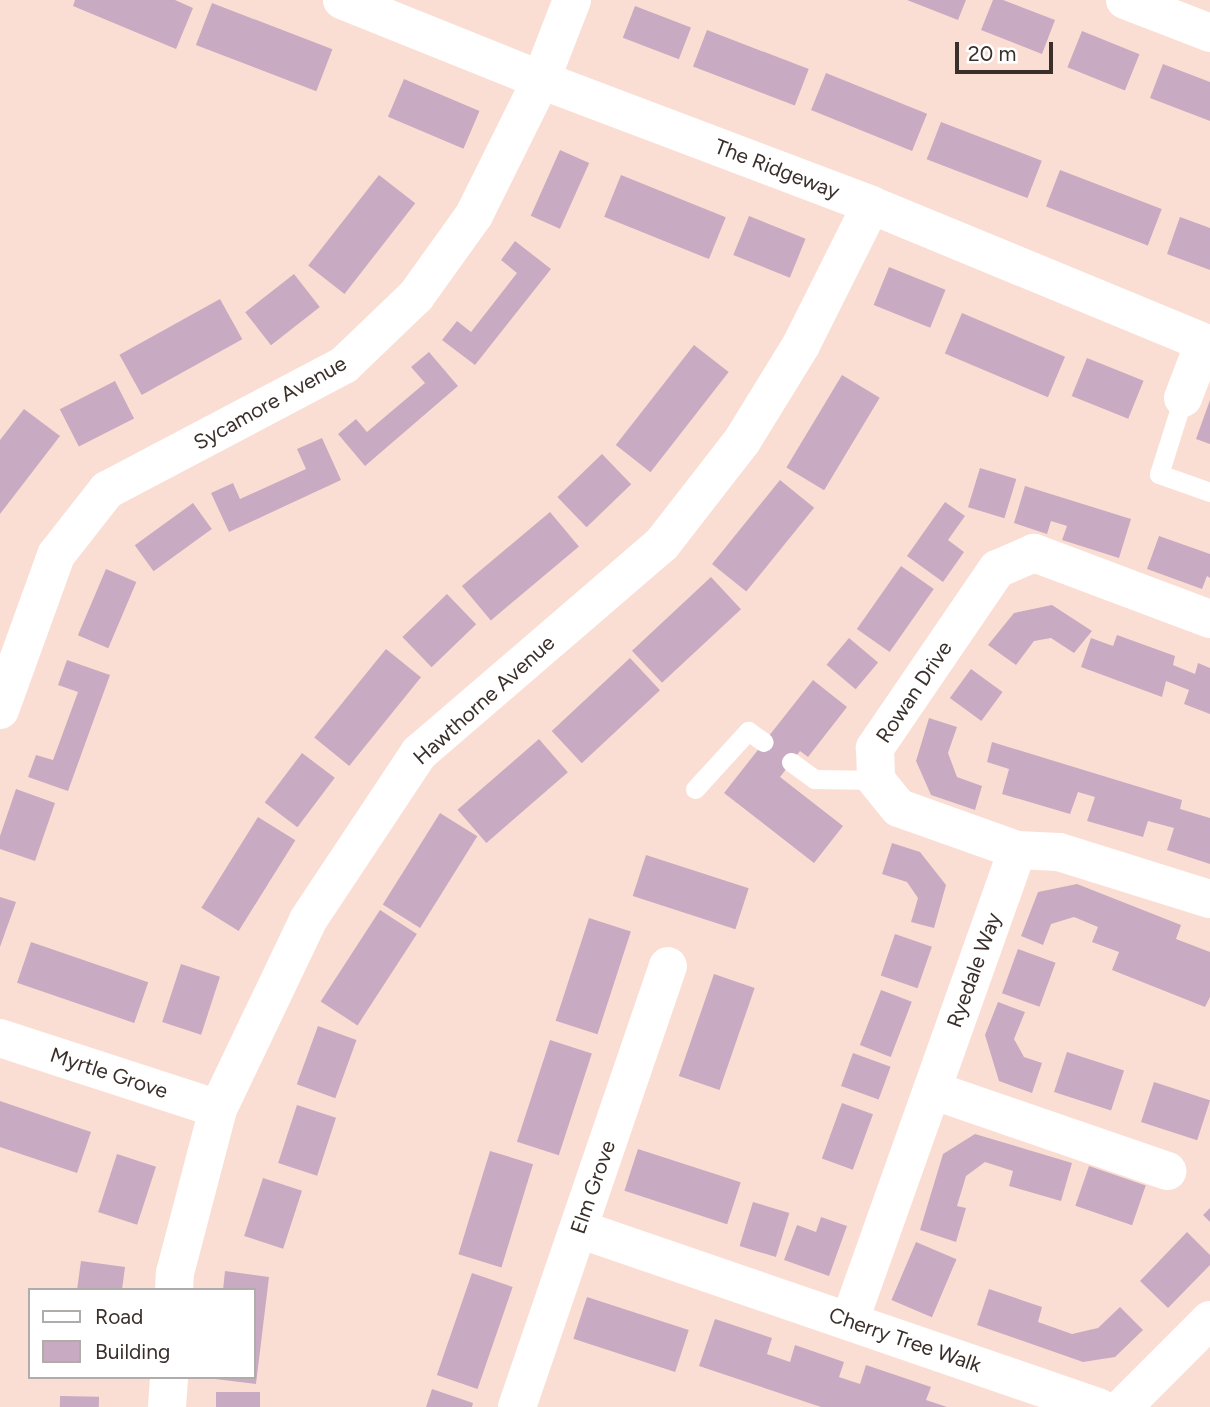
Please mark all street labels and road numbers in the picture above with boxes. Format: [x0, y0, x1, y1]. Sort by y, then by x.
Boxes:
street label: The Ridgeway [711, 134, 843, 204]
street label: Sycamore Avenue [189, 351, 351, 455]
street label: Hawthorne Avenue [408, 630, 560, 770]
street label: Rowan Drive [871, 636, 957, 748]
street label: Ryedale Way [942, 909, 1006, 1031]
street label: Myrtle Grove [47, 1042, 171, 1104]
street label: Elm Grove [565, 1137, 621, 1237]
street label: Cherry Tree Walk [826, 1302, 984, 1378]

